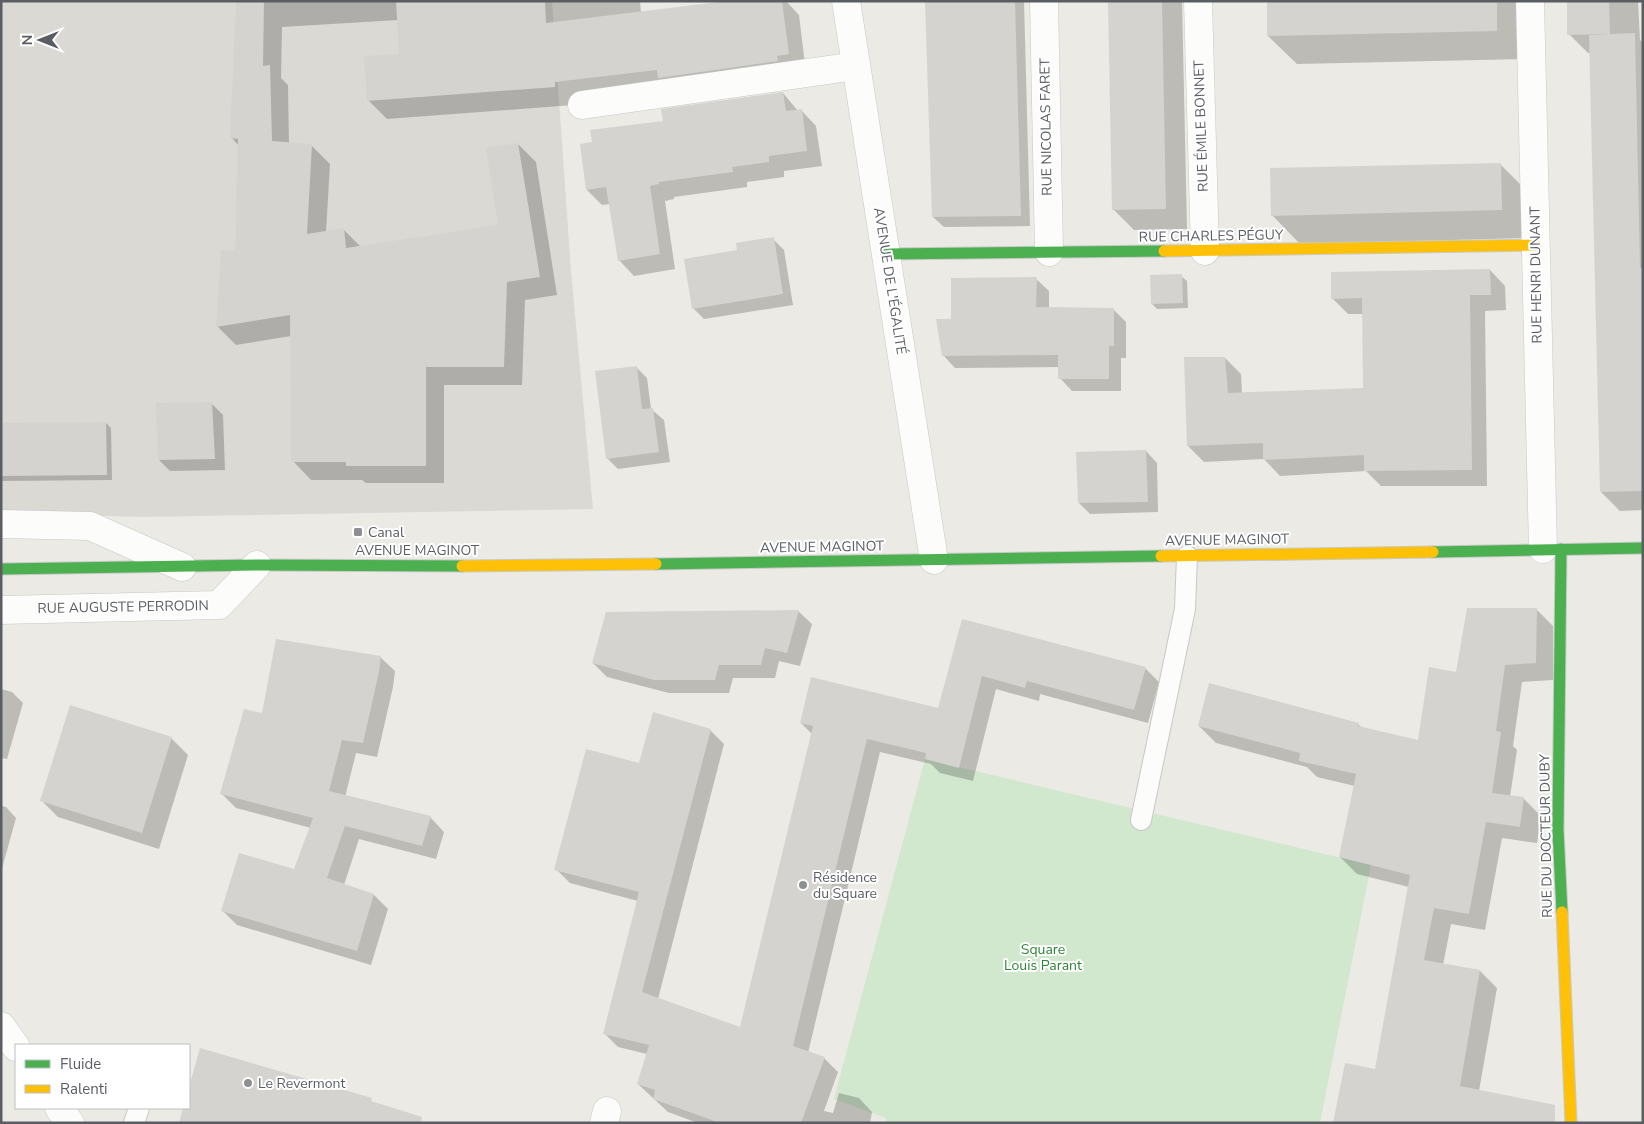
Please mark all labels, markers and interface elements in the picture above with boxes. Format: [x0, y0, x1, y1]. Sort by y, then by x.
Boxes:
north arrow [15, 15, 65, 65]
text: N [18, 35, 37, 45]
street label: RUE NICOLAS FARET [1035, 57, 1057, 196]
street label: RUE ÉMILE BONNET [1189, 59, 1213, 192]
street label: AVENUE DE L'ÉGALITÉ [869, 206, 911, 356]
street label: RUE HENRI DUNANT [1525, 206, 1547, 344]
street label: RUE CHARLES PÉGUY [1139, 225, 1284, 247]
place label: Canal [368, 523, 405, 542]
marker: Canal [352, 526, 364, 538]
street label: AVENUE MAGINOT [1165, 529, 1290, 551]
street label: AVENUE MAGINOT [760, 536, 885, 558]
street label: AVENUE MAGINOT [355, 541, 480, 560]
street label: RUE AUGUSTE PERRODIN [37, 596, 209, 618]
street label: RUE DU DOCTEUR DUBY [1535, 753, 1557, 918]
place label: Résidence du Square [813, 868, 877, 903]
marker: Résidence du Square [797, 879, 809, 891]
park label: Square Louis Parant [1004, 940, 1082, 975]
legend [15, 1044, 190, 1109]
text: Fluide [60, 1054, 101, 1074]
place label: Le Revermont [258, 1074, 345, 1093]
marker: Le Revermont [242, 1077, 254, 1089]
text: Ralenti [60, 1079, 108, 1099]

